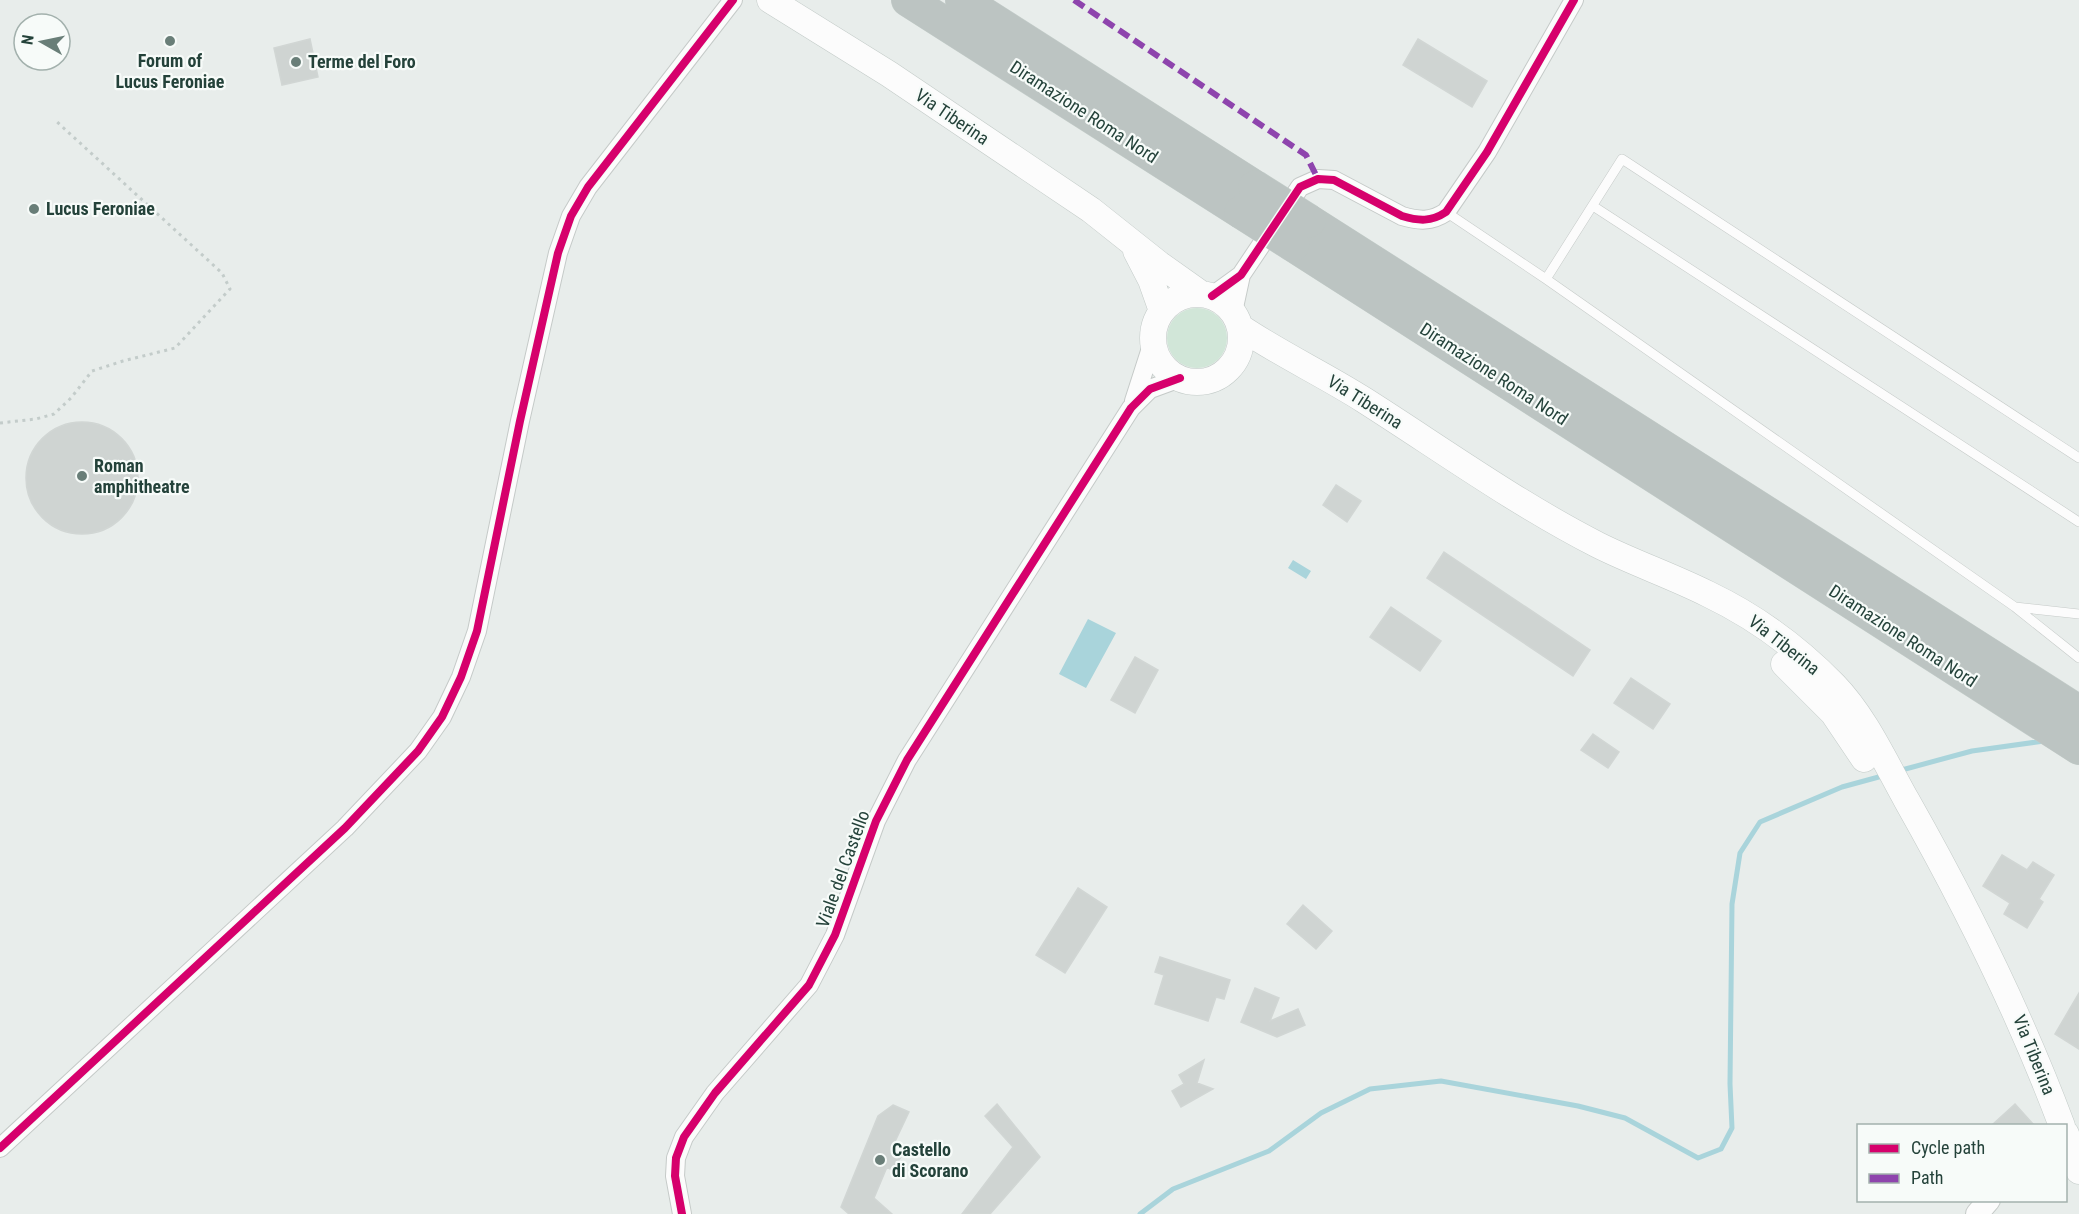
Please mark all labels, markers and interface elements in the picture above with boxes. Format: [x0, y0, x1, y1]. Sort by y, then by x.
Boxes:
north arrow [12, 12, 72, 72]
text: N [18, 33, 38, 46]
marker: Forum of Lucus Feroniae [163, 34, 177, 48]
place label: Forum of Lucus Feroniae [116, 50, 225, 92]
place label: Terme del Foro [308, 51, 416, 72]
marker: Terme del Foro [289, 55, 303, 69]
street label: Diramazione Roma Nord [1006, 56, 1162, 167]
street label: Via Tiberina [911, 84, 993, 149]
place label: Lucus Feroniae [46, 198, 155, 219]
marker: Lucus Feroniae [27, 202, 41, 216]
street label: Diramazione Roma Nord [1416, 318, 1572, 429]
street label: Via Tiberina [1324, 370, 1407, 433]
place label: Roman amphitheatre [94, 455, 190, 497]
marker: Roman amphitheatre [75, 469, 89, 483]
street label: Diramazione Roma Nord [1825, 580, 1981, 691]
street label: Via Tiberina [1745, 610, 1824, 679]
street label: Viale del Castello [812, 807, 873, 930]
street label: Via Tiberina [2009, 1012, 2060, 1098]
legend [1857, 1124, 2067, 1202]
text: Cycle path [1911, 1137, 1985, 1158]
place label: Castello di Scorano [892, 1139, 969, 1181]
marker: Castello di Scorano [873, 1153, 887, 1167]
text: Path [1911, 1167, 1944, 1188]

